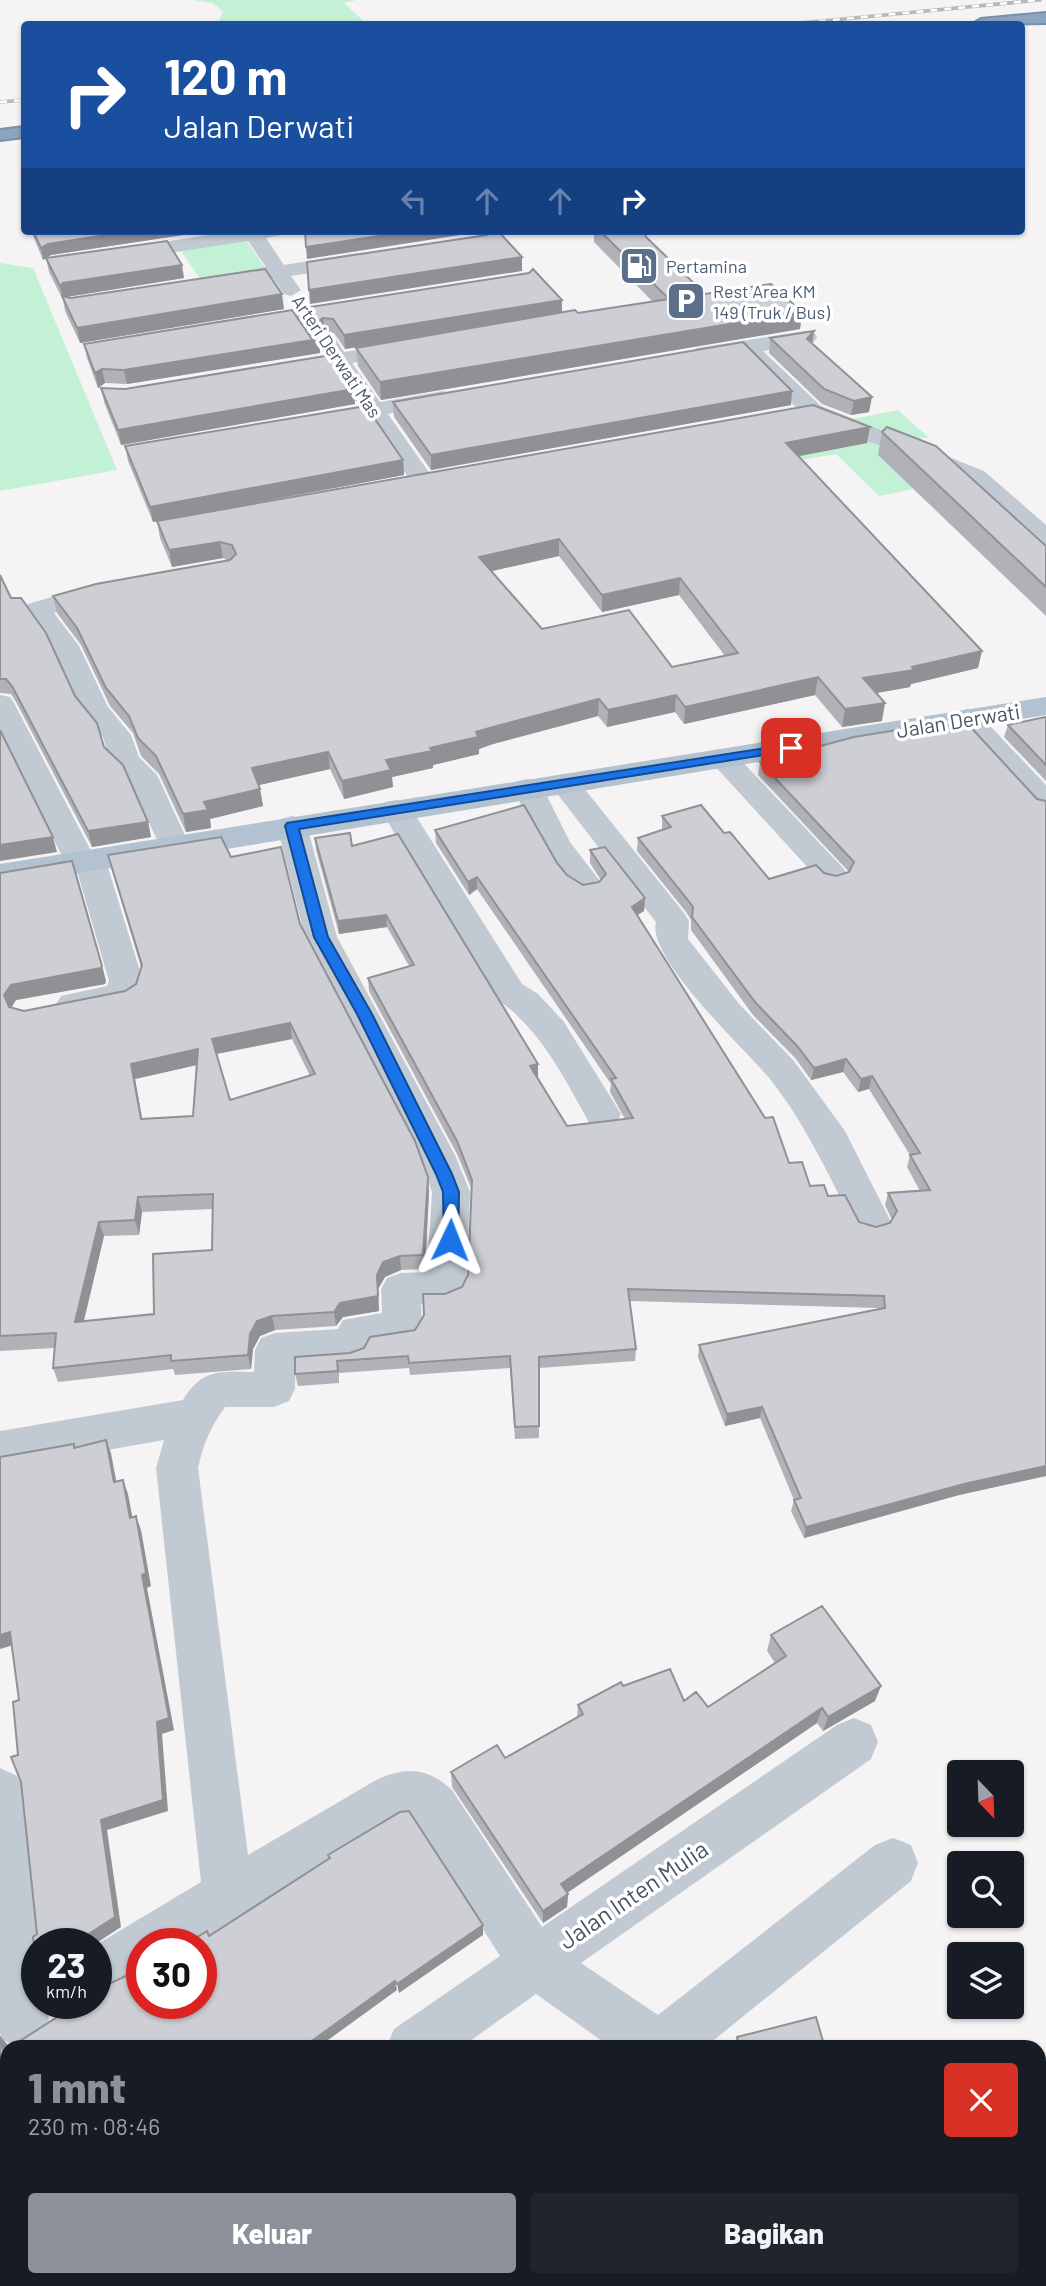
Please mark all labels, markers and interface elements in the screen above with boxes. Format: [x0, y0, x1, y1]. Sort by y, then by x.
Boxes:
text: 120 m [164, 46, 287, 105]
icon: right [49, 49, 140, 140]
text: Jalan Derwati [164, 106, 354, 144]
icon: left [395, 182, 433, 220]
icon: ahead [468, 182, 506, 220]
icon: ahead [541, 182, 579, 220]
icon: right [614, 182, 652, 220]
fuel station icon: Pertamina [618, 245, 660, 287]
place label: Pertamina [666, 255, 747, 277]
parking icon: Rest Area KM 149 (Truk / Bus) [665, 280, 707, 322]
place label: Rest Area KM 149 (Truk / Bus) [713, 280, 830, 323]
street label: Arteri Derwati Mas [288, 290, 386, 422]
street label: Jalan Derwati [894, 698, 1022, 742]
pin [761, 718, 821, 778]
icon: arrive [772, 729, 810, 767]
position arrow [413, 1203, 487, 1277]
north arrow [947, 1760, 1024, 1838]
map controls [947, 1760, 1024, 2019]
street label: Jalan Inten Mulia [553, 1833, 713, 1955]
button: search [947, 1851, 1024, 1928]
speed limit sign: 30 [126, 1928, 217, 2019]
button: layers [947, 1942, 1024, 2019]
text: 23 [47, 1943, 86, 1985]
text: km/h [46, 1980, 87, 2002]
text: 1 mnt [28, 2061, 126, 2111]
button: close [944, 2063, 1018, 2137]
text: 230 m · 08:46 [28, 2112, 160, 2140]
button: Keluar [28, 2193, 516, 2273]
button: Bagikan [530, 2193, 1018, 2273]

